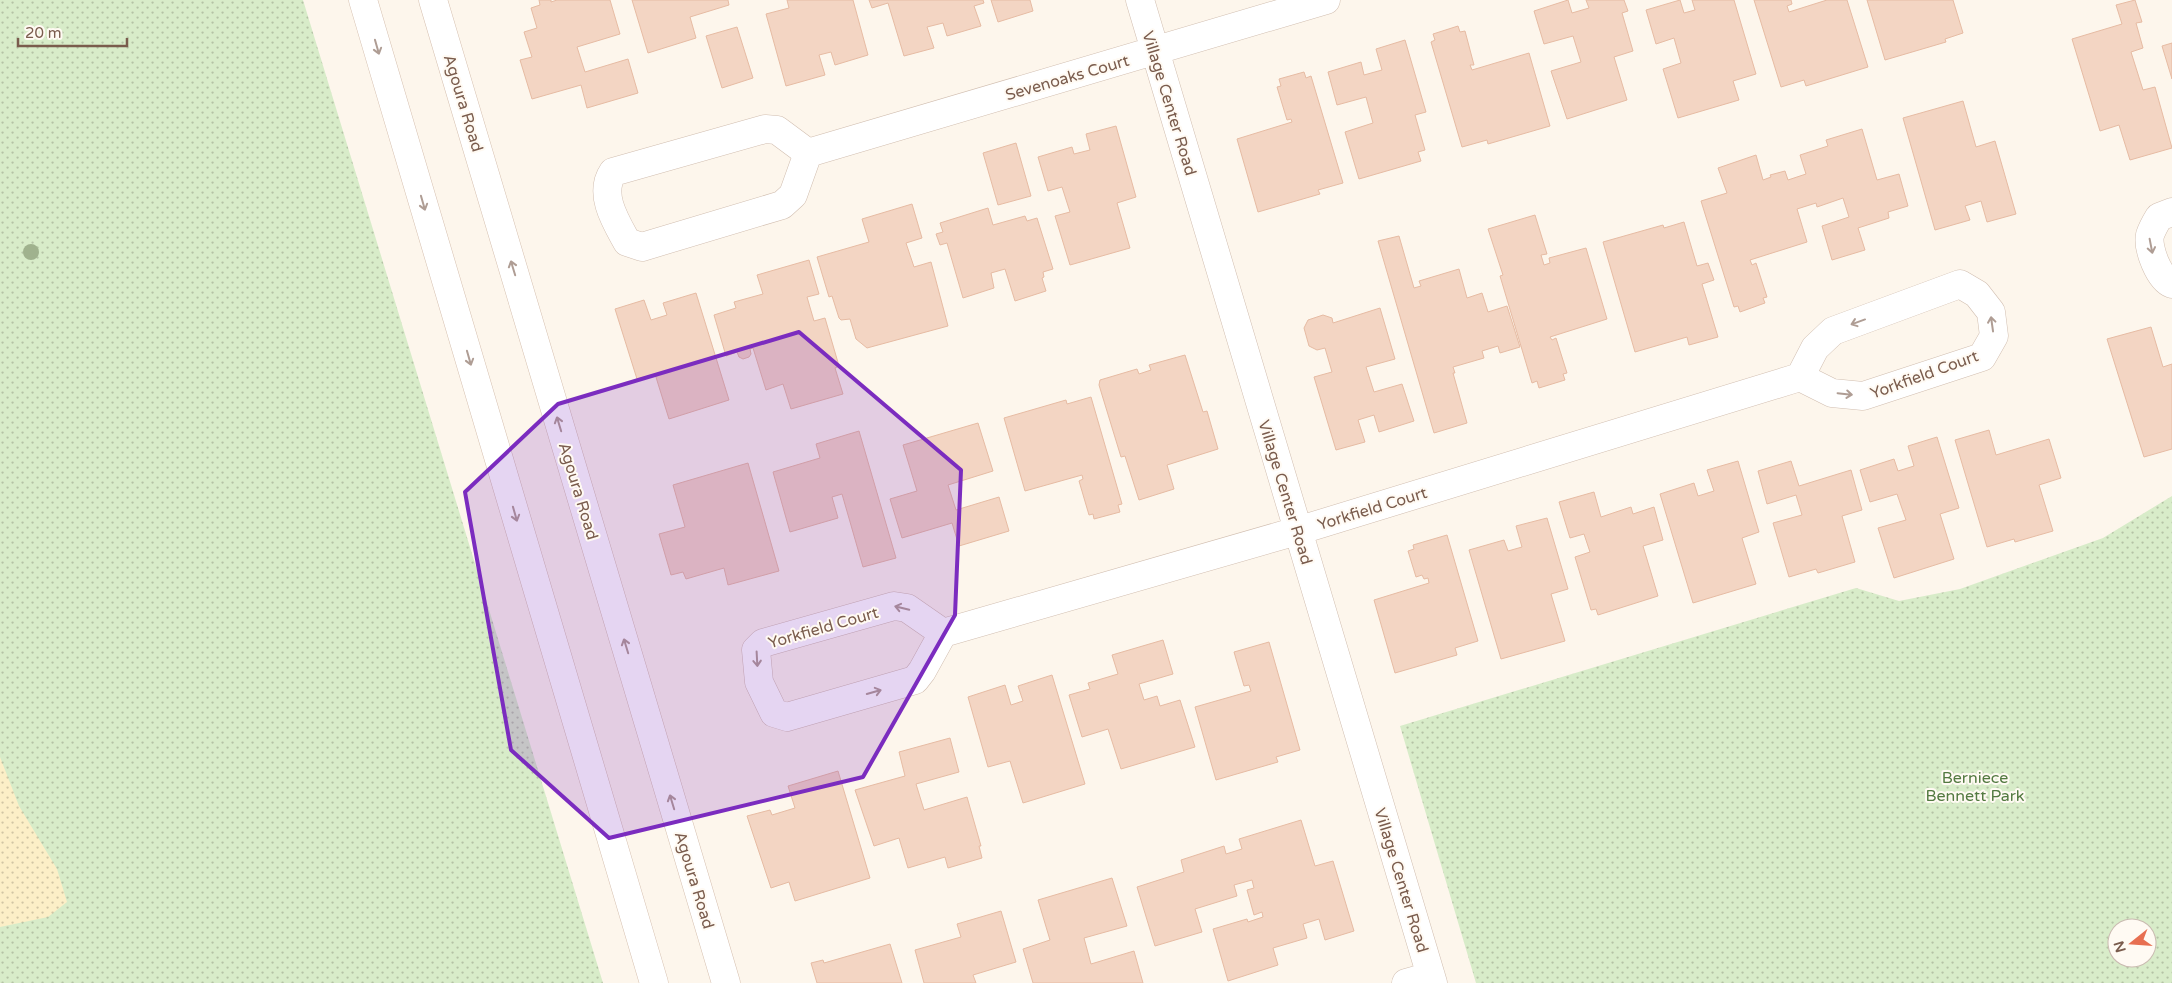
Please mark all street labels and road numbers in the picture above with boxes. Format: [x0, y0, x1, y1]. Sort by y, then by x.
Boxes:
street label: Village Center Road [1138, 29, 1201, 178]
street label: Sevenoaks Court [1003, 51, 1131, 105]
street label: Agoura Road [439, 52, 487, 154]
street label: Yorkfield Court [1868, 346, 1981, 404]
street label: Village Center Road [1254, 418, 1317, 567]
street label: Agoura Road [554, 440, 602, 542]
street label: Yorkfield Court [1315, 483, 1430, 535]
street label: Yorkfield Court [766, 603, 881, 653]
street label: Village Center Road [1370, 806, 1433, 955]
street label: Agoura Road [670, 829, 718, 931]

